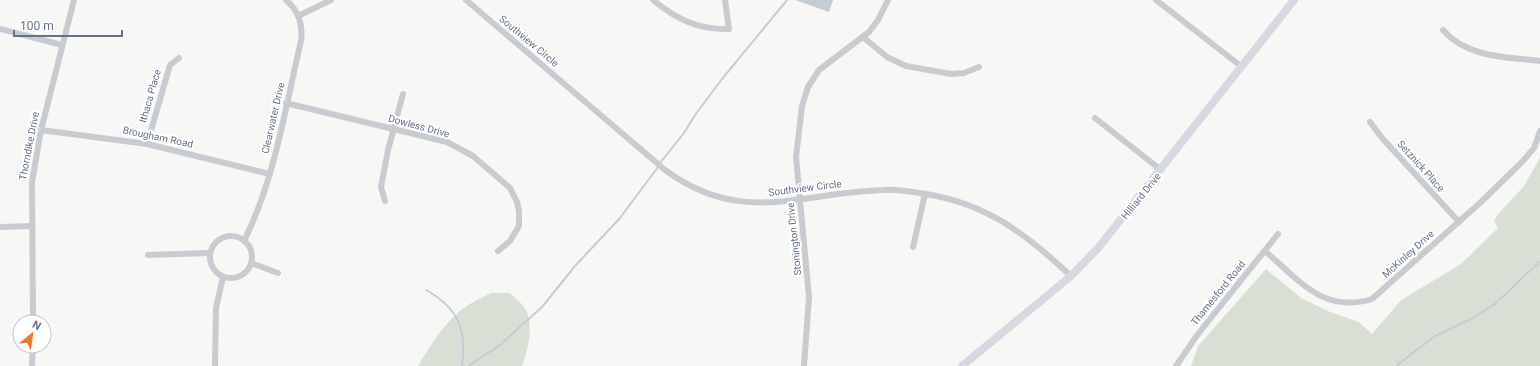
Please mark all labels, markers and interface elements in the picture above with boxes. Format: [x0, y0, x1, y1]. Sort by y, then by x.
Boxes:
scale bar [14, 12, 122, 38]
street label: Southview Circle [497, 13, 561, 69]
text: 100 m [20, 19, 54, 33]
street label: Ithaca Place [137, 68, 163, 124]
street label: Clearwater Drive [259, 81, 287, 155]
street label: Thorndike Drive [17, 111, 41, 181]
street label: Dowless Drive [387, 113, 451, 139]
street label: Brougham Road [122, 124, 194, 150]
street label: Setznick Place [1395, 138, 1447, 194]
street label: Hilliard Drive [1119, 171, 1163, 221]
street label: Southview Circle [768, 178, 842, 198]
street label: Stonington Drive [785, 202, 803, 276]
street label: McKinley Drive [1380, 228, 1436, 280]
street label: Thamesford Road [1189, 259, 1247, 327]
north arrow [12, 314, 52, 354]
text: N [30, 318, 43, 333]

